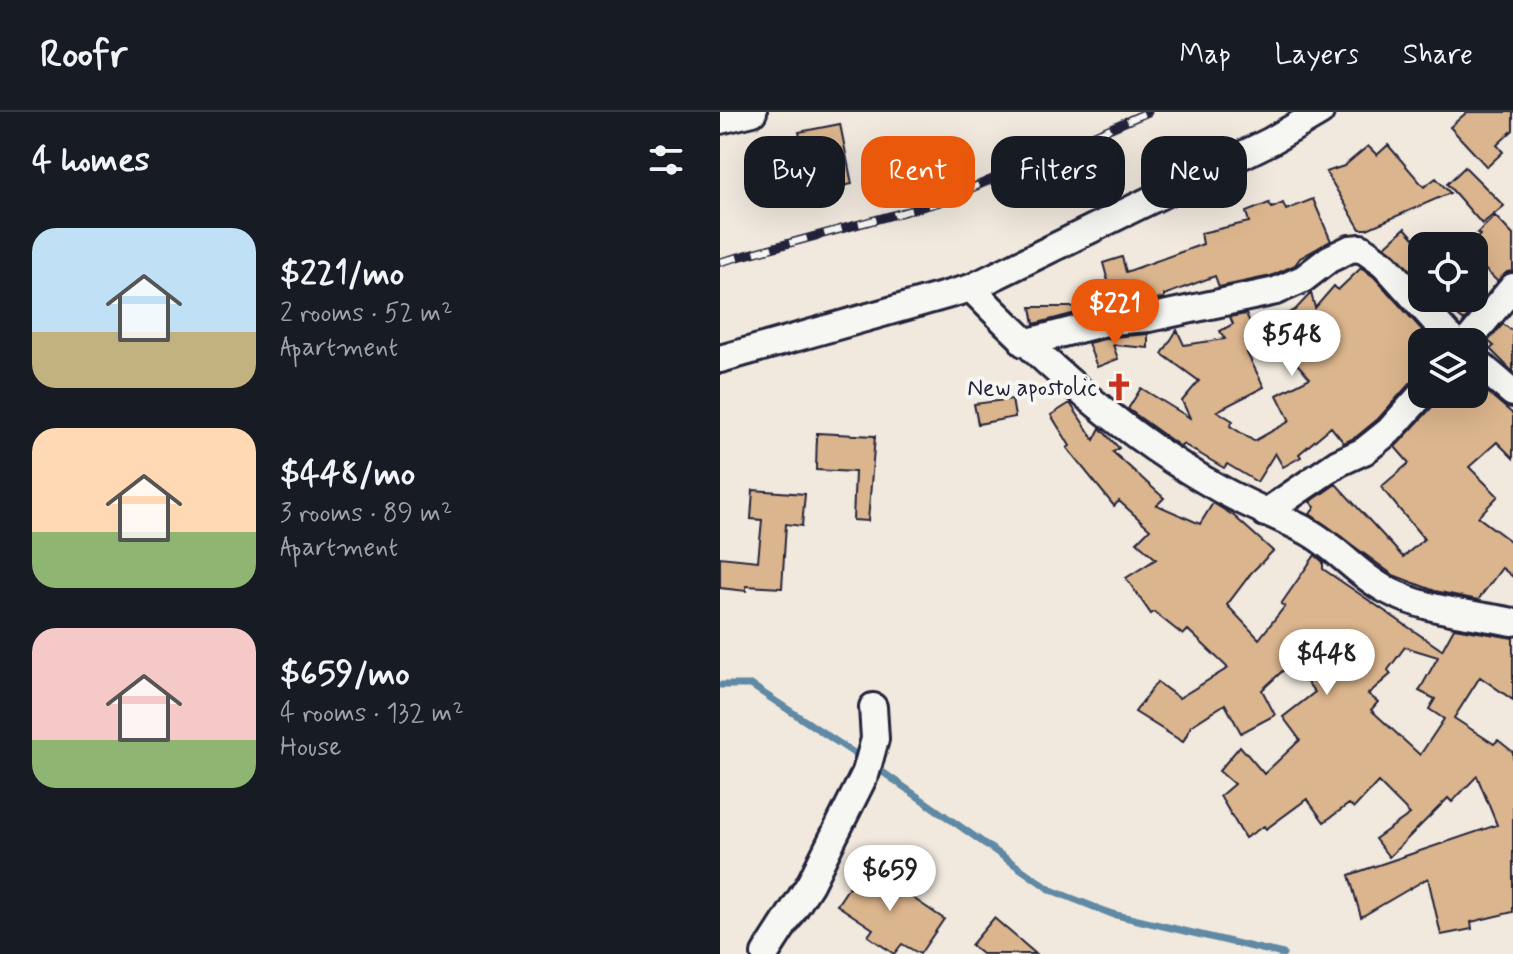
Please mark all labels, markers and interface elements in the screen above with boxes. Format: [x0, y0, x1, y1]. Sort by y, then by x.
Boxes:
text: Roofr [40, 31, 127, 80]
text: Map [1180, 37, 1231, 74]
text: Layers [1275, 37, 1359, 74]
text: Share [1403, 37, 1473, 74]
chip: Buy [744, 136, 845, 208]
chip: Rent [861, 136, 975, 208]
chip: Filters [991, 136, 1125, 208]
chip: New [1141, 136, 1247, 208]
text: 4 homes [32, 138, 150, 183]
icon: filters [644, 138, 688, 182]
map controls [1408, 232, 1488, 408]
button: locate [1408, 232, 1488, 312]
text: $221/mo [280, 252, 404, 297]
icon: home [96, 260, 192, 356]
pin: $221 [1068, 279, 1162, 347]
text: $221 [1089, 288, 1141, 322]
text: 2 rooms · 52 m² [280, 297, 452, 331]
pin: $548 [1245, 310, 1339, 378]
text: $548 [1262, 319, 1322, 353]
button: layers [1408, 328, 1488, 408]
text: Apartment [280, 331, 398, 365]
church icon: New apostolic [1104, 372, 1134, 402]
place label: New apostolic [967, 373, 1097, 404]
text: $448/mo [280, 452, 415, 497]
icon: home [96, 460, 192, 556]
text: 3 rooms · 89 m² [280, 497, 452, 531]
text: Apartment [280, 531, 398, 565]
pin: $448 [1280, 629, 1374, 697]
text: $448 [1297, 638, 1357, 672]
text: $659/mo [280, 652, 410, 697]
icon: home [96, 660, 192, 756]
text: 4 rooms · 132 m² [280, 697, 464, 731]
text: House [280, 731, 341, 765]
pin: $659 [843, 845, 937, 913]
text: $659 [862, 854, 918, 888]

